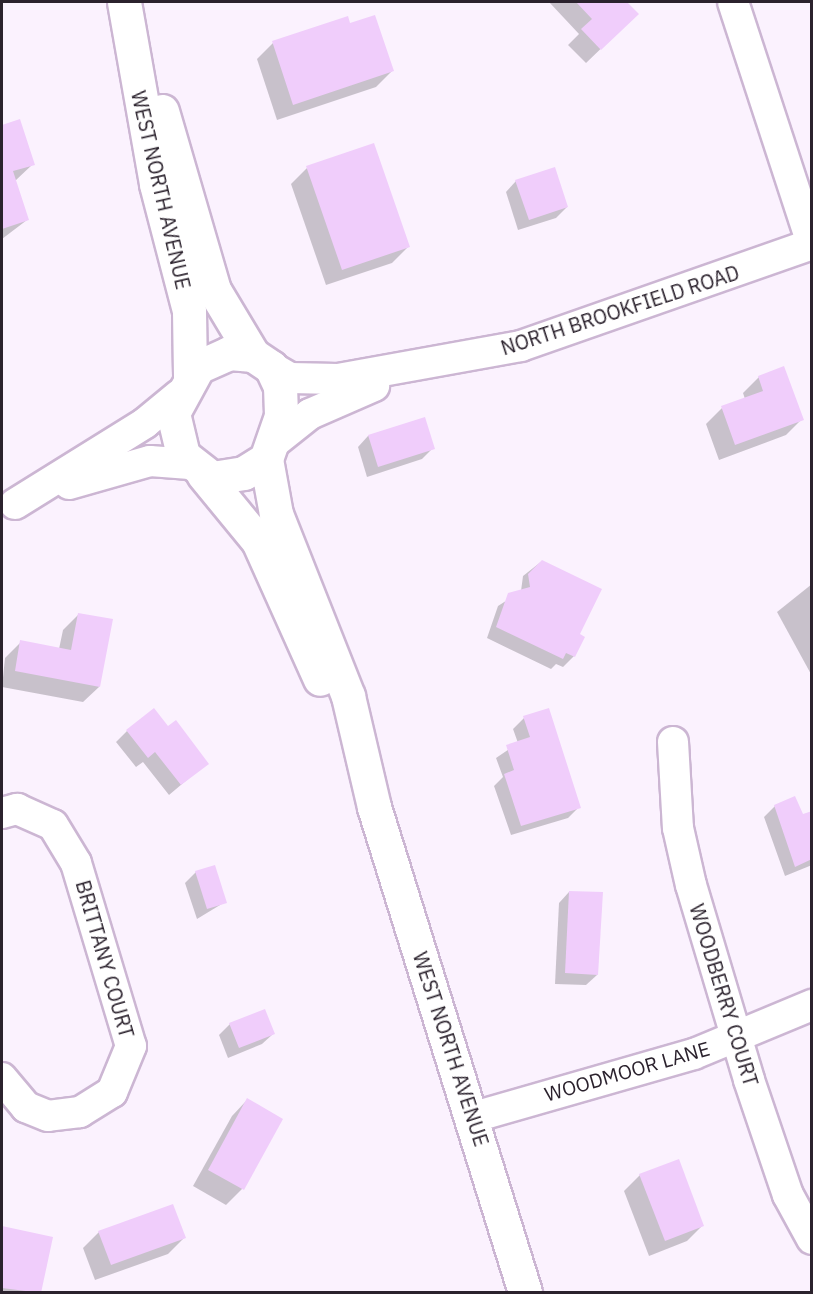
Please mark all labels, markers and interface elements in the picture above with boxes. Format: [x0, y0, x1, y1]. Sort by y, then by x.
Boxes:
street label: WEST NORTH AVENUE [126, 88, 196, 292]
street label: NORTH BROOKFIELD ROAD [498, 260, 742, 360]
street label: BRITTANY COURT [71, 877, 139, 1041]
street label: WOODBERRY COURT [685, 901, 763, 1089]
street label: WEST NORTH AVENUE [408, 949, 494, 1149]
street label: WOODMOOR LANE [542, 1036, 712, 1106]

